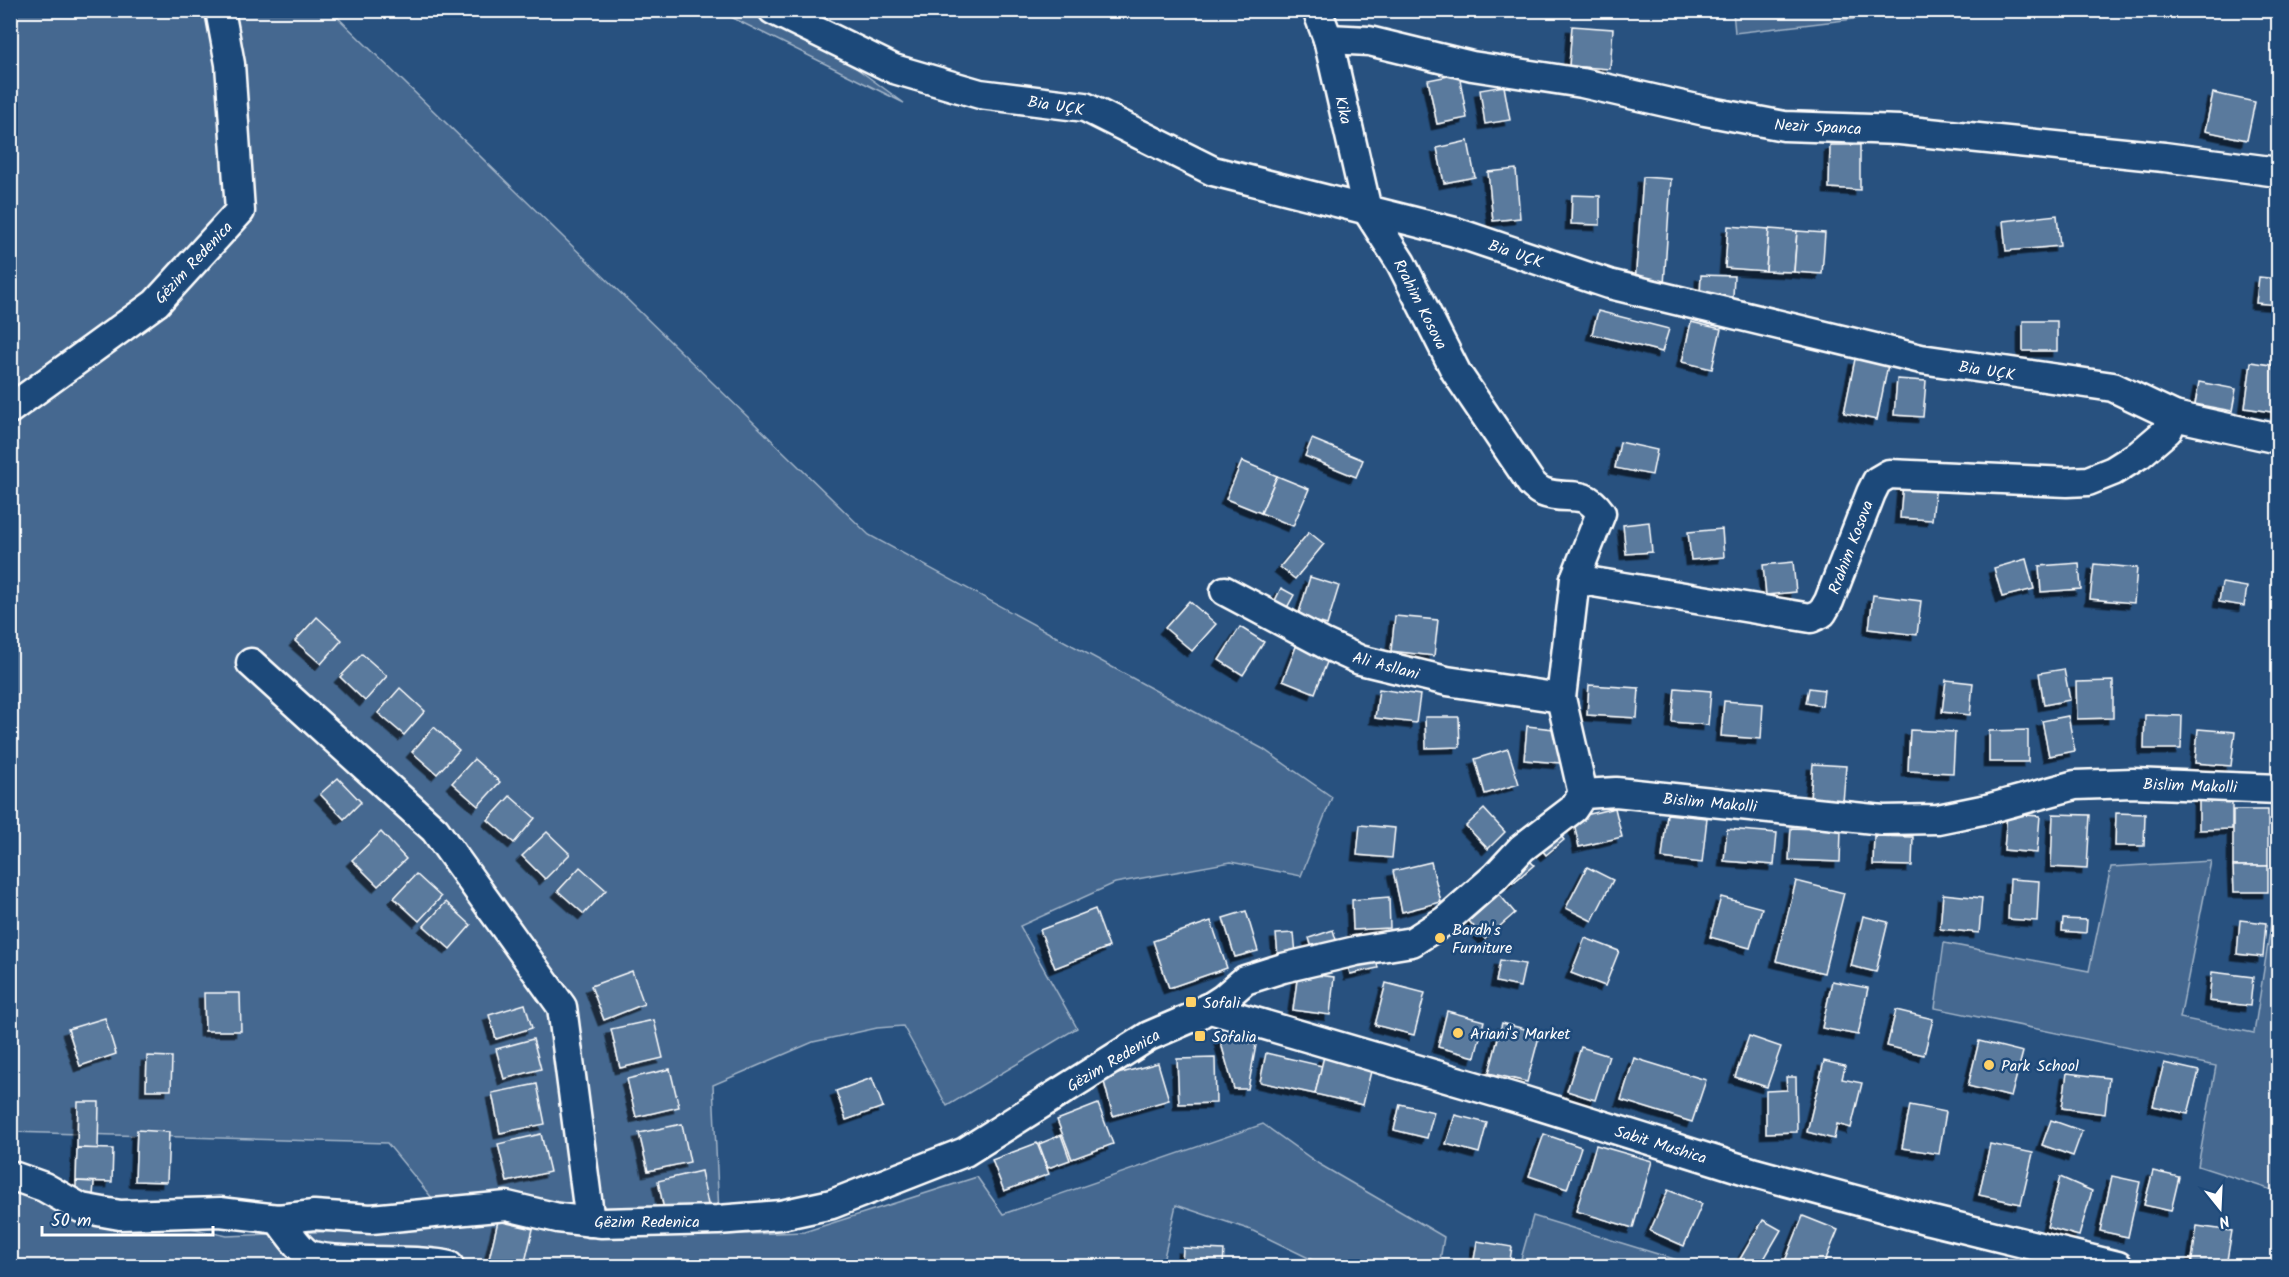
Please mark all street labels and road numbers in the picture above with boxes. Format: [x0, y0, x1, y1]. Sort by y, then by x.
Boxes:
street label: Bia UÇK [1026, 90, 1086, 123]
street label: Kika [1327, 94, 1358, 127]
street label: Nezir Spanca [1774, 113, 1862, 142]
street label: Gëzim Redenica [149, 216, 239, 310]
street label: Bia UÇK [1485, 233, 1547, 276]
street label: Rrahim Kosova [1386, 255, 1453, 354]
street label: Bia UÇK [1957, 355, 2017, 388]
street label: Rrahim Kosova [1822, 497, 1881, 598]
street label: Ali Asllani [1349, 646, 1423, 688]
street label: Bislim Makolli [2142, 772, 2239, 801]
street label: Bislim Makolli [1662, 787, 1759, 820]
street label: Gëzim Redenica [1062, 1023, 1165, 1099]
street label: Sabit Mushica [1611, 1120, 1710, 1171]
street label: Gëzim Redenica [594, 1210, 700, 1235]

